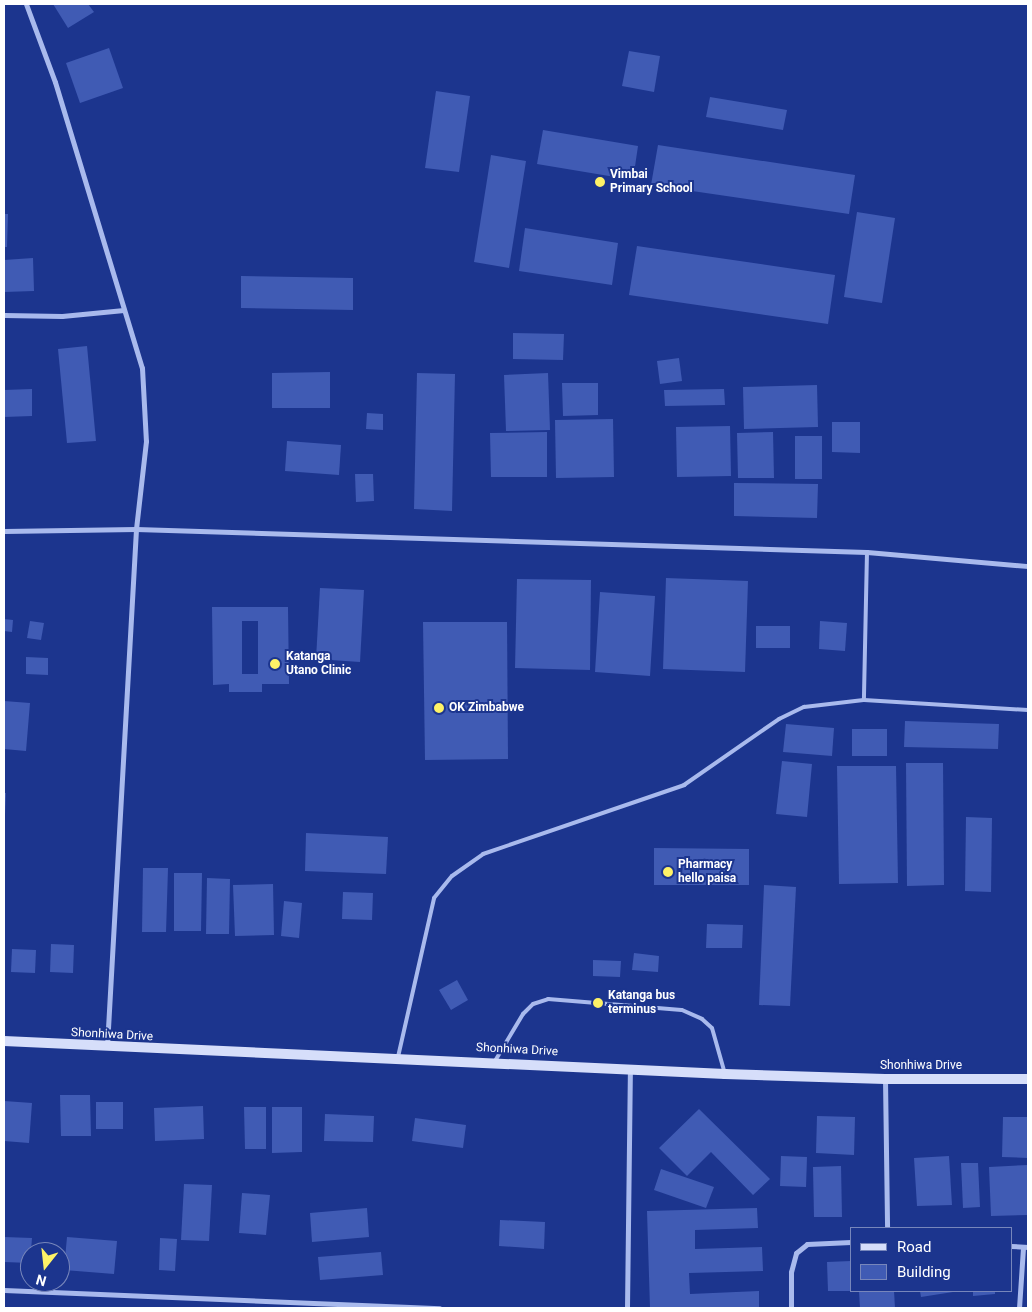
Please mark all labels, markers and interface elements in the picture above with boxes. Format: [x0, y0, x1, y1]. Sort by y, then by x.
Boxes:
place label: Vimbai Primary School [610, 168, 693, 196]
marker: Vimbai Primary School [594, 176, 606, 188]
place label: Katanga Utano Clinic [286, 650, 351, 678]
marker: Katanga Utano Clinic [268, 657, 282, 671]
place label: OK Zimbabwe [449, 701, 524, 715]
marker: OK Zimbabwe [433, 702, 445, 714]
place label: Pharmacy hello paisa [678, 858, 736, 886]
marker: Pharmacy hello paisa [662, 866, 674, 878]
place label: Katanga bus terminus [608, 989, 675, 1017]
marker: Katanga bus terminus [592, 997, 604, 1009]
street label: Shonhiwa Drive [71, 1026, 153, 1044]
street label: Shonhiwa Drive [476, 1041, 558, 1059]
street label: Shonhiwa Drive [880, 1059, 962, 1073]
legend [850, 1227, 1012, 1292]
text: Road [897, 1238, 931, 1256]
north arrow [20, 1242, 70, 1292]
text: Building [897, 1263, 951, 1281]
text: N [34, 1271, 48, 1290]

